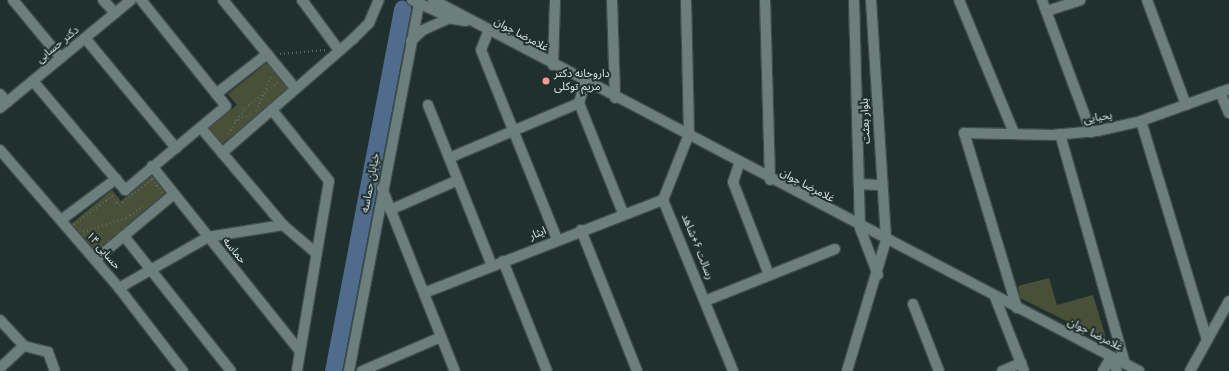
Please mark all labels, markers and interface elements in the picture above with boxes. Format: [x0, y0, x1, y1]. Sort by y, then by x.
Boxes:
street label: غلامرضا جوان [492, 15, 550, 55]
street label: دکتر حسابی [34, 24, 82, 66]
place label: داروخانه دکتر مریم توکلی [554, 68, 610, 94]
marker: داروخانه دکتر مریم توکلی [541, 76, 551, 86]
street label: بلوار بعثت [858, 98, 874, 144]
street label: یحیایی [1083, 109, 1113, 127]
street label: خیابان حماسه [359, 152, 383, 214]
street label: غلامرضا جوان [778, 166, 836, 206]
street label: رسالت ۶+شاهد [678, 212, 716, 282]
street label: ایثار [528, 225, 548, 243]
street label: حسابی ۱۴ [83, 230, 123, 272]
street label: حماسه [219, 235, 249, 267]
street label: غلامرضا جوان [1065, 316, 1125, 354]

